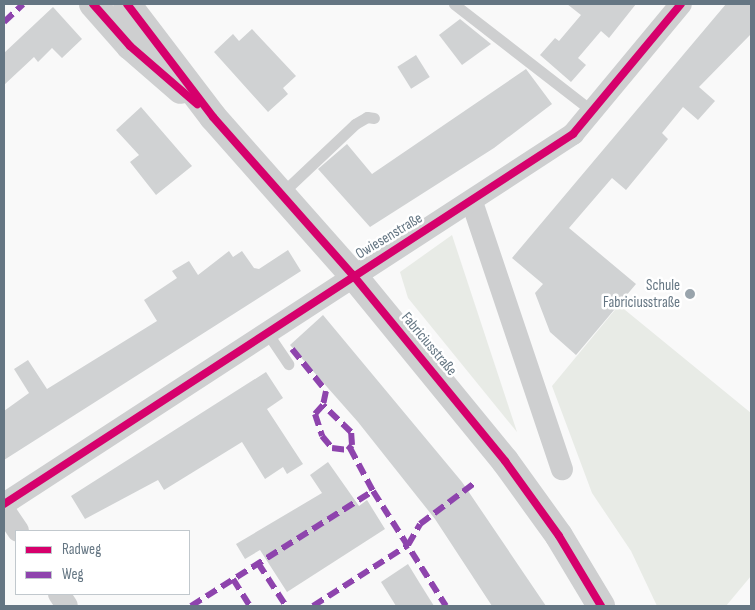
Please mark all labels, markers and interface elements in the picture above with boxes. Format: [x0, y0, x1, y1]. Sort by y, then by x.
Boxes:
street label: Owiesenstraße [352, 209, 426, 263]
place label: Schule Fabriciusstraße [603, 276, 680, 311]
marker: Schule Fabriciusstraße [684, 288, 696, 300]
street label: Fabriciusstraße [397, 309, 461, 379]
legend [15, 530, 190, 595]
text: Radweg [62, 540, 101, 559]
text: Weg [62, 565, 84, 584]

